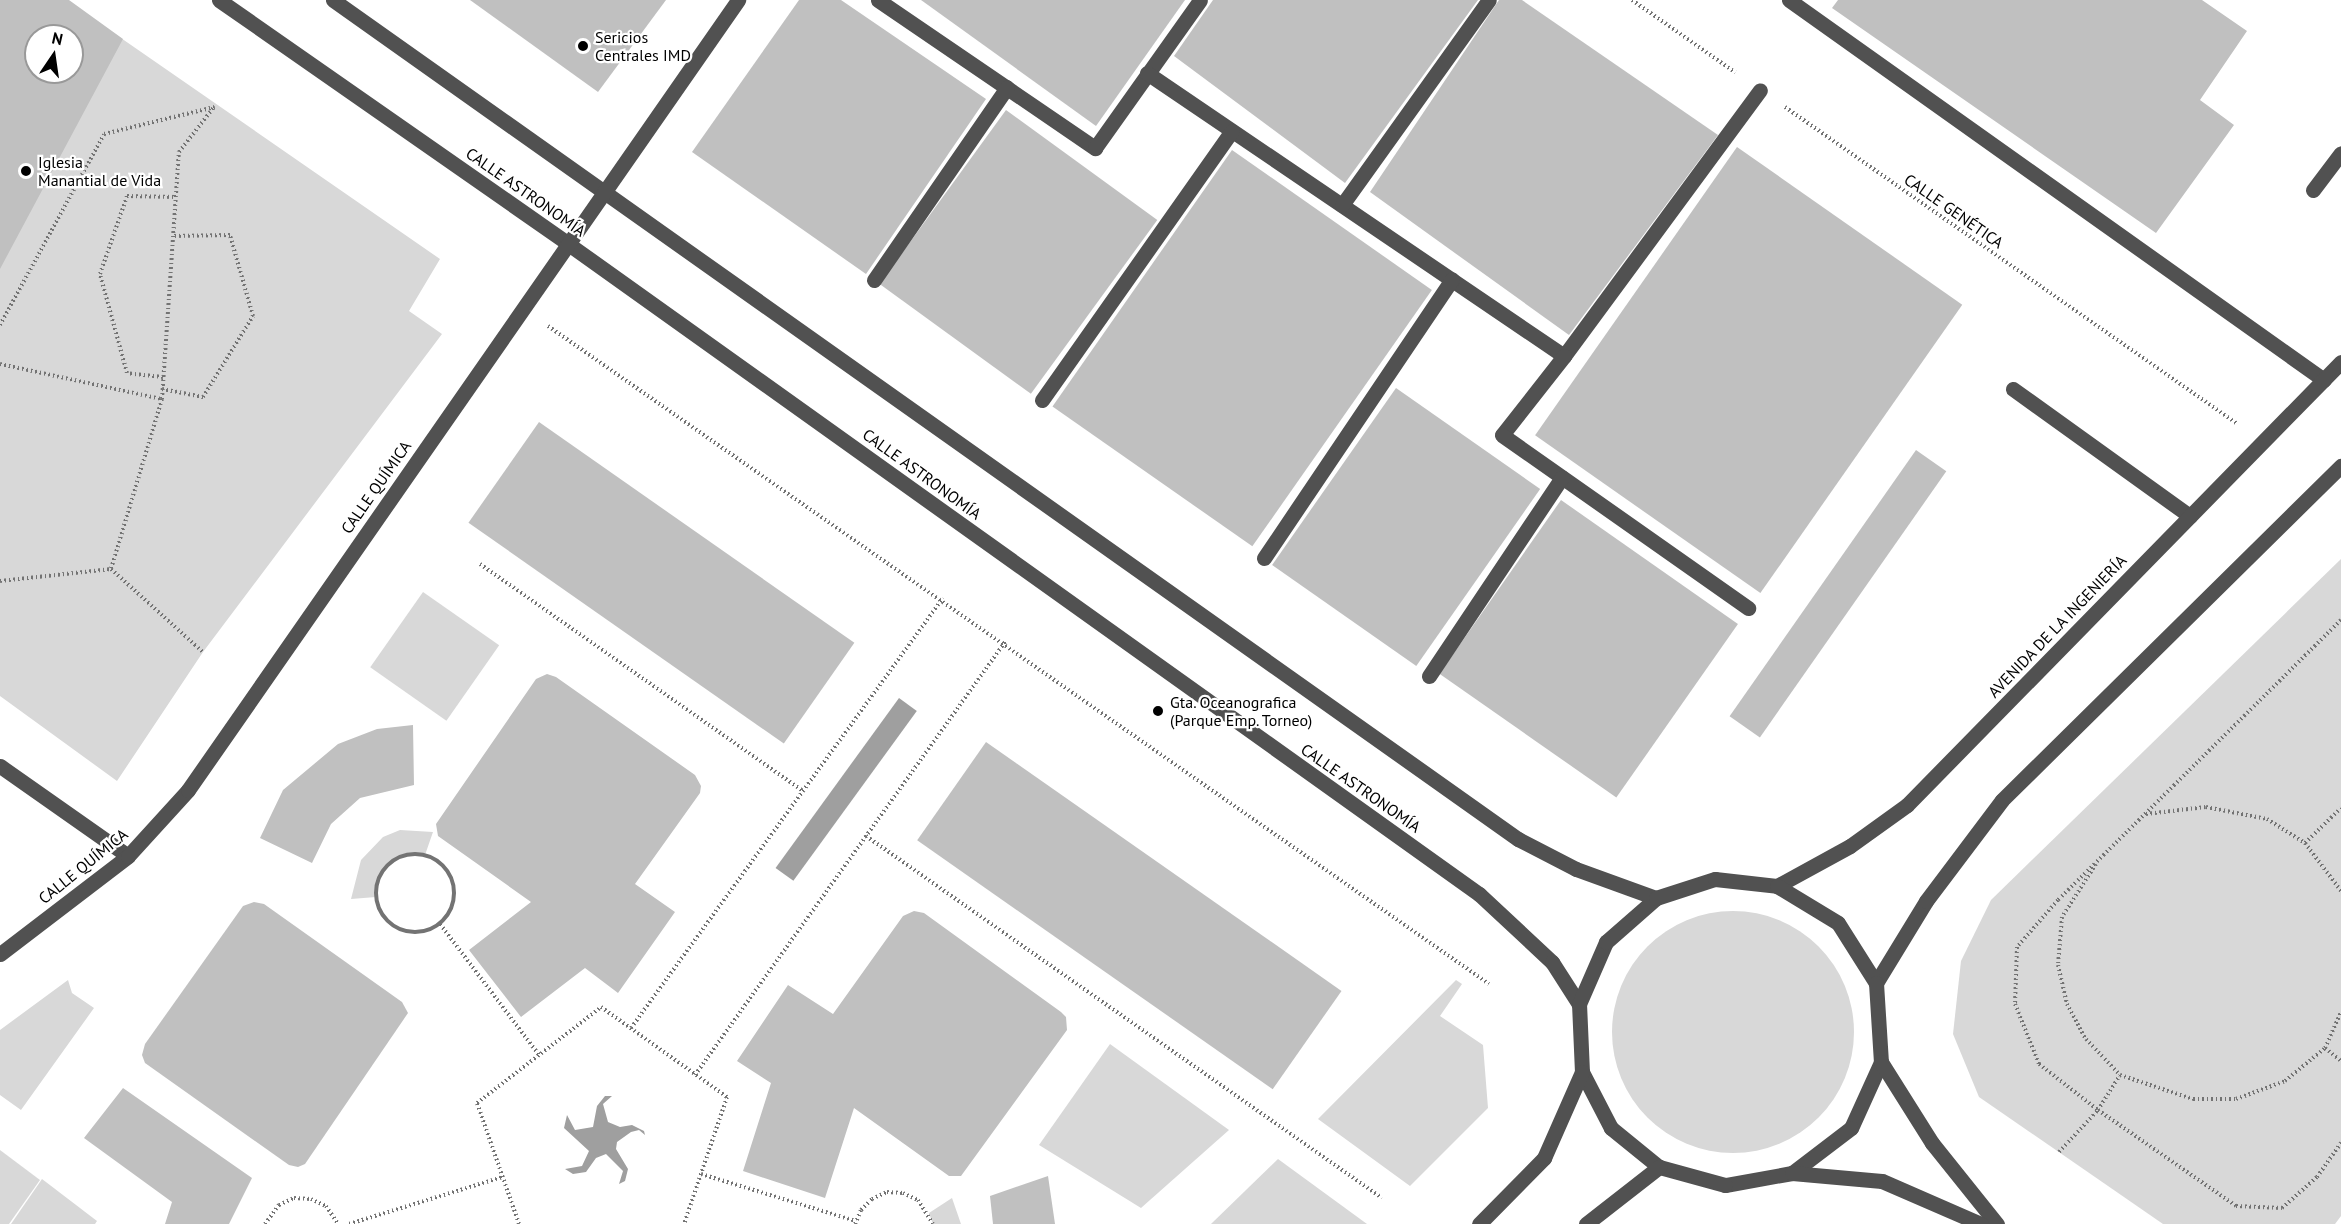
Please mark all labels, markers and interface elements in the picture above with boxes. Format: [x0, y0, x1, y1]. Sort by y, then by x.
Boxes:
north arrow [24, 24, 84, 84]
text: N [50, 27, 65, 49]
place label: Sericios Centrales IMD [595, 27, 691, 65]
marker: Sericios Centrales IMD [576, 39, 590, 53]
street label: CALLE ASTRONOMÍA [462, 143, 590, 241]
place label: Iglesia Manantial de Vida [38, 152, 162, 190]
marker: Iglesia Manantial de Vida [19, 164, 33, 178]
street label: CALLE GENÉTICA [1901, 170, 2007, 252]
street label: CALLE ASTRONOMÍA [859, 424, 985, 524]
street label: CALLE QUÍMICA [337, 437, 415, 537]
street label: AVENIDA DE LA INGENIERÍA [1983, 550, 2131, 702]
place label: Gta. Oceanografica (Parque Emp. Torneo) [1170, 692, 1314, 730]
marker: Gta. Oceanografica (Parque Emp. Torneo) [1151, 704, 1165, 718]
street label: CALLE ASTRONOMÍA [1297, 739, 1425, 837]
street label: CALLE QUÍMICA [35, 824, 131, 908]

